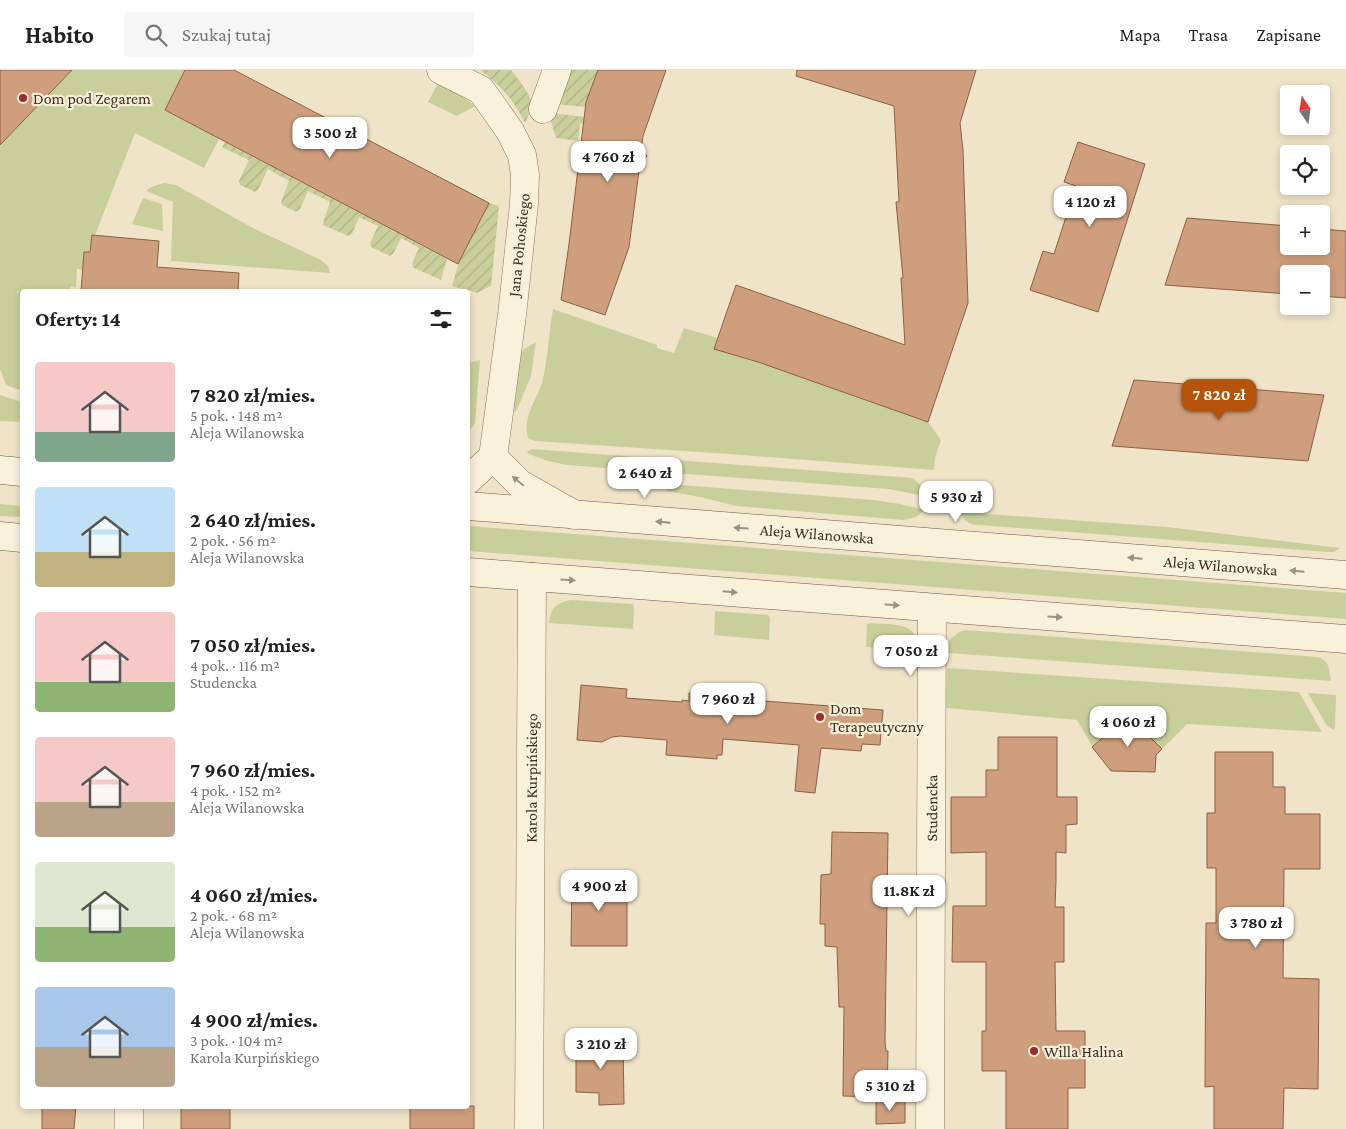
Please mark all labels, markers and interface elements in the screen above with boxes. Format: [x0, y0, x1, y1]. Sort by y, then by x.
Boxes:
search box [124, 12, 474, 57]
text: Habito [25, 21, 94, 48]
icon: search [142, 21, 170, 49]
text: Szukaj tutaj [182, 24, 271, 45]
text: Mapa [1120, 25, 1161, 45]
text: Trasa [1189, 25, 1228, 45]
text: Zapisane [1256, 25, 1321, 45]
north arrow [1280, 85, 1330, 135]
map controls [1280, 85, 1330, 315]
place label: Dom pod Zegarem [33, 90, 151, 108]
marker: Dom pod Zegarem [17, 92, 29, 104]
pin: 3 500 zł [278, 116, 382, 159]
text: 3 500 zł [303, 124, 357, 141]
pin: 4 760 zł [556, 140, 660, 183]
button: locate [1280, 145, 1330, 195]
text: 4 760 zł [582, 148, 634, 165]
pin: 4 120 zł [1038, 186, 1142, 228]
street label: Jana Pohoskiego [505, 192, 534, 300]
text: 4 120 zł [1065, 193, 1115, 210]
button: + [1280, 205, 1330, 255]
button: − [1280, 265, 1330, 315]
icon: filters [427, 305, 455, 333]
text: Oferty: 14 [35, 307, 121, 331]
pin: 7 820 zł [1167, 378, 1271, 421]
icon: home [75, 382, 135, 442]
text: 7 820 zł/mies. [190, 383, 315, 407]
text: 7 820 zł [1193, 386, 1246, 403]
text: 5 pok. · 148 m² [190, 407, 282, 424]
text: Aleja Wilanowska [190, 424, 304, 441]
pin: 2 640 zł [593, 456, 697, 499]
text: 2 640 zł [618, 464, 672, 481]
one-way arrow [512, 476, 525, 487]
pin: 5 930 zł [904, 480, 1008, 523]
text: 5 930 zł [930, 488, 982, 505]
icon: home [75, 507, 135, 567]
text: 2 640 zł/mies. [190, 508, 316, 532]
one-way arrow [654, 517, 670, 525]
street label: Aleja Wilanowska [759, 520, 875, 546]
one-way arrow [733, 523, 749, 531]
text: 2 pok. · 56 m² [190, 532, 276, 549]
text: Aleja Wilanowska [190, 549, 304, 566]
street label: Aleja Wilanowska [1163, 552, 1279, 578]
one-way arrow [1127, 554, 1143, 562]
one-way arrow [1289, 567, 1305, 575]
one-way arrow [561, 576, 577, 584]
one-way arrow [723, 589, 739, 597]
one-way arrow [885, 601, 901, 609]
one-way arrow [1047, 613, 1063, 621]
icon: home [75, 632, 135, 692]
text: 7 050 zł/mies. [190, 633, 316, 657]
pin: 7 050 zł [859, 634, 963, 677]
text: 7 050 zł [884, 642, 938, 659]
text: 4 pok. · 116 m² [190, 657, 280, 674]
text: Studencka [190, 674, 257, 691]
pin: 7 960 zł [676, 682, 780, 725]
text: 7 960 zł [701, 690, 755, 707]
place label: Dom Terapeutyczny [830, 700, 924, 736]
pin: 4 060 zł [1076, 706, 1180, 748]
marker: Dom Terapeutyczny [814, 711, 826, 723]
street label: Karola Kurpińskiego [522, 713, 541, 843]
text: 4 060 zł [1101, 713, 1155, 730]
icon: home [75, 757, 135, 817]
text: 7 960 zł/mies. [190, 758, 315, 782]
street label: Studencka [923, 774, 940, 841]
text: 4 pok. · 152 m² [190, 782, 281, 799]
text: Aleja Wilanowska [190, 799, 304, 816]
pin: 4 900 zł [547, 870, 651, 912]
pin: 11.8K zł [857, 874, 961, 917]
text: 4 900 zł [572, 877, 626, 894]
icon: home [75, 882, 135, 942]
text: 11.8K zł [883, 882, 935, 899]
text: 4 060 zł/mies. [190, 883, 318, 907]
pin: 3 780 zł [1204, 906, 1308, 949]
text: 2 pok. · 68 m² [190, 907, 277, 924]
text: 3 780 zł [1230, 914, 1282, 931]
text: Aleja Wilanowska [190, 924, 304, 941]
icon: home [75, 1007, 135, 1067]
text: 4 900 zł/mies. [190, 1008, 318, 1032]
pin: 3 210 zł [549, 1028, 653, 1070]
text: 3 pok. · 104 m² [190, 1032, 283, 1049]
text: 3 210 zł [576, 1035, 626, 1052]
place label: Willa Halina [1044, 1043, 1124, 1060]
marker: Willa Halina [1028, 1045, 1040, 1057]
text: Karola Kurpińskiego [190, 1049, 319, 1066]
pin: 5 310 zł [838, 1070, 942, 1112]
text: 5 310 zł [865, 1077, 915, 1094]

